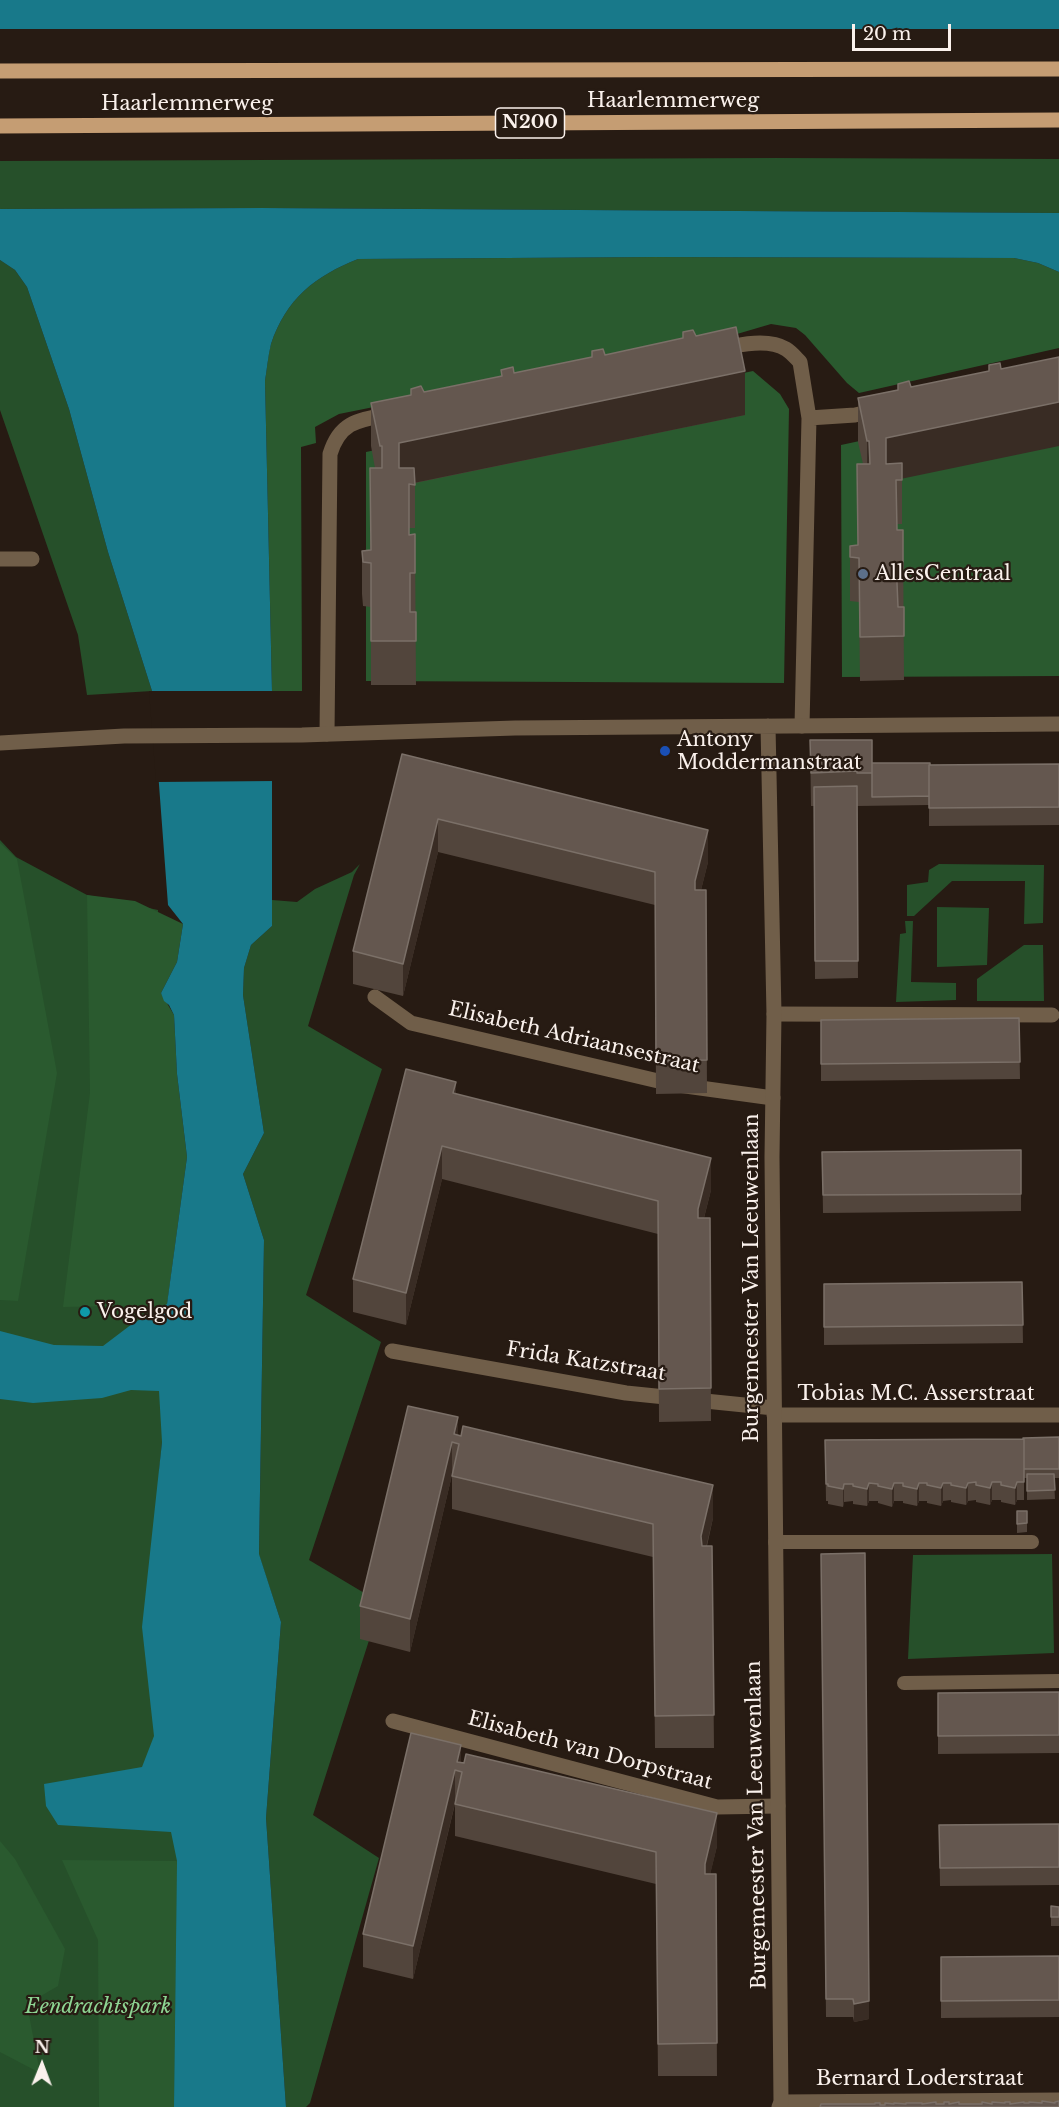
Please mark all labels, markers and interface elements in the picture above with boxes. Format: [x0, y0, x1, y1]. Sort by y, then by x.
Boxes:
scale bar [855, 12, 954, 50]
text: 20 m [863, 23, 911, 45]
street label: Haarlemmerweg [587, 89, 759, 113]
street label: Haarlemmerweg [101, 92, 273, 116]
road number: N200 [496, 108, 564, 138]
place label: AllesCentraal [875, 562, 1011, 586]
marker: AllesCentraal [856, 567, 870, 581]
place label: Antony Moddermanstraat [677, 728, 862, 775]
marker: Antony Moddermanstraat [658, 744, 672, 758]
street label: Elisabeth Adriaansestraat [446, 997, 702, 1079]
street label: Burgemeester Van Leeuwenlaan [740, 1114, 764, 1442]
place label: Vogelgod [97, 1300, 192, 1324]
marker: Vogelgod [78, 1305, 92, 1319]
street label: Frida Katzstraat [505, 1338, 667, 1386]
street label: Tobias M.C. Asserstraat [798, 1382, 1034, 1406]
street label: Burgemeester Van Leeuwenlaan [742, 1660, 772, 1990]
street label: Elisabeth van Dorpstraat [465, 1707, 715, 1795]
park label: Eendrachtspark [25, 1995, 171, 2019]
north arrow [12, 2035, 72, 2095]
text: N [35, 2037, 50, 2057]
street label: Bernard Loderstraat [816, 2067, 1024, 2091]

